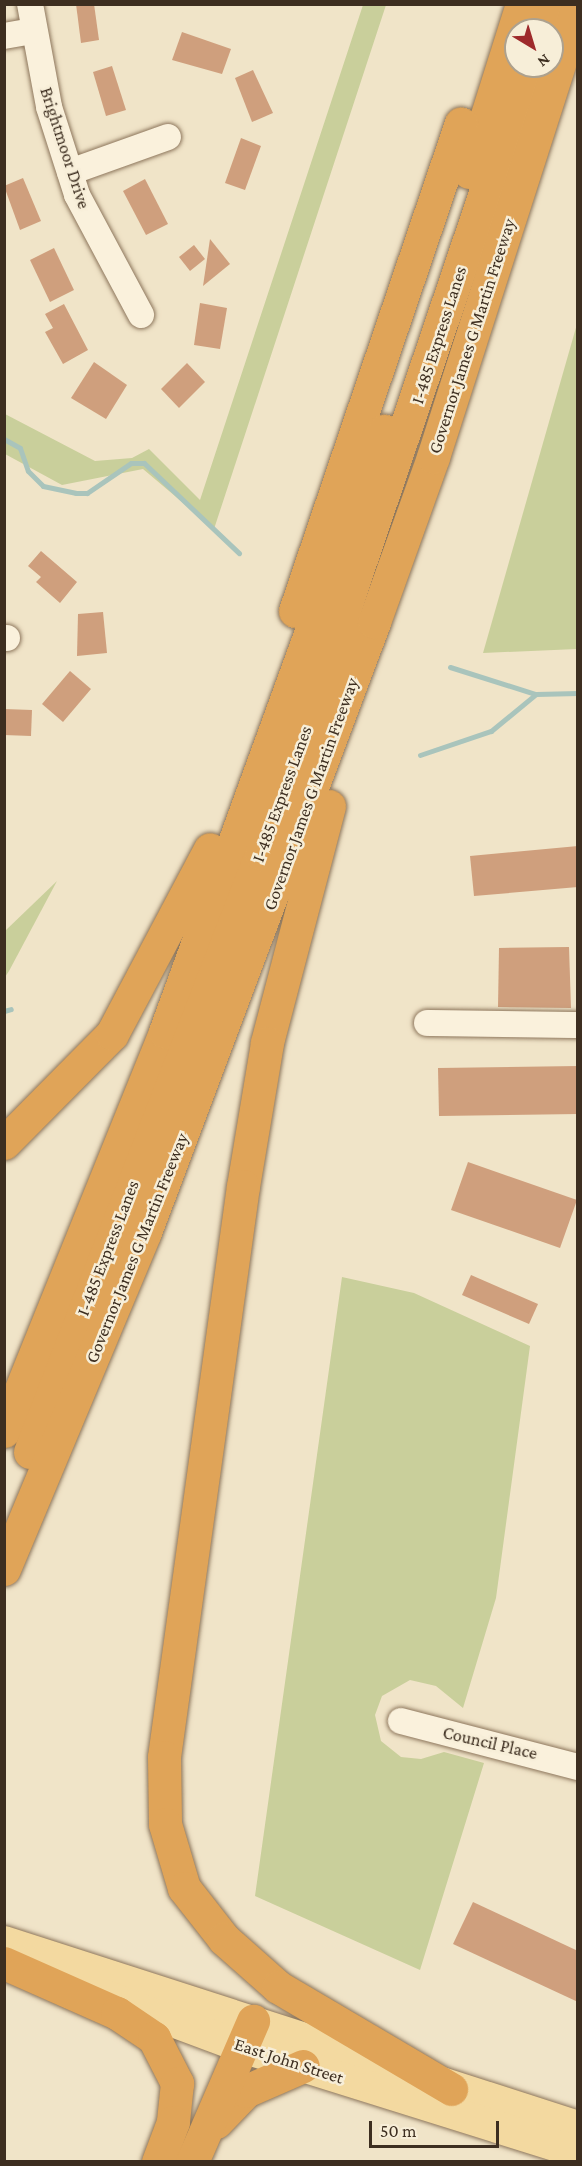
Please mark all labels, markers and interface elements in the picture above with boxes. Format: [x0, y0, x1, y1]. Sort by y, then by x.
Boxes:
north arrow [504, 18, 564, 78]
text: N [535, 51, 554, 71]
street label: Brightmoor Drive [35, 84, 95, 212]
street label: Governor James G Martin Freeway [424, 216, 520, 456]
street label: I-485 Express Lanes [407, 263, 471, 407]
street label: Governor James G Martin Freeway [259, 675, 363, 913]
street label: I-485 Express Lanes [247, 723, 317, 865]
street label: Governor James G Martin Freeway [81, 1130, 193, 1366]
street label: I-485 Express Lanes [72, 1177, 144, 1319]
street label: Council Place [441, 1722, 539, 1764]
street label: East John Street [232, 2033, 346, 2089]
scale bar [372, 2109, 502, 2147]
text: 50 m [380, 2121, 417, 2141]

